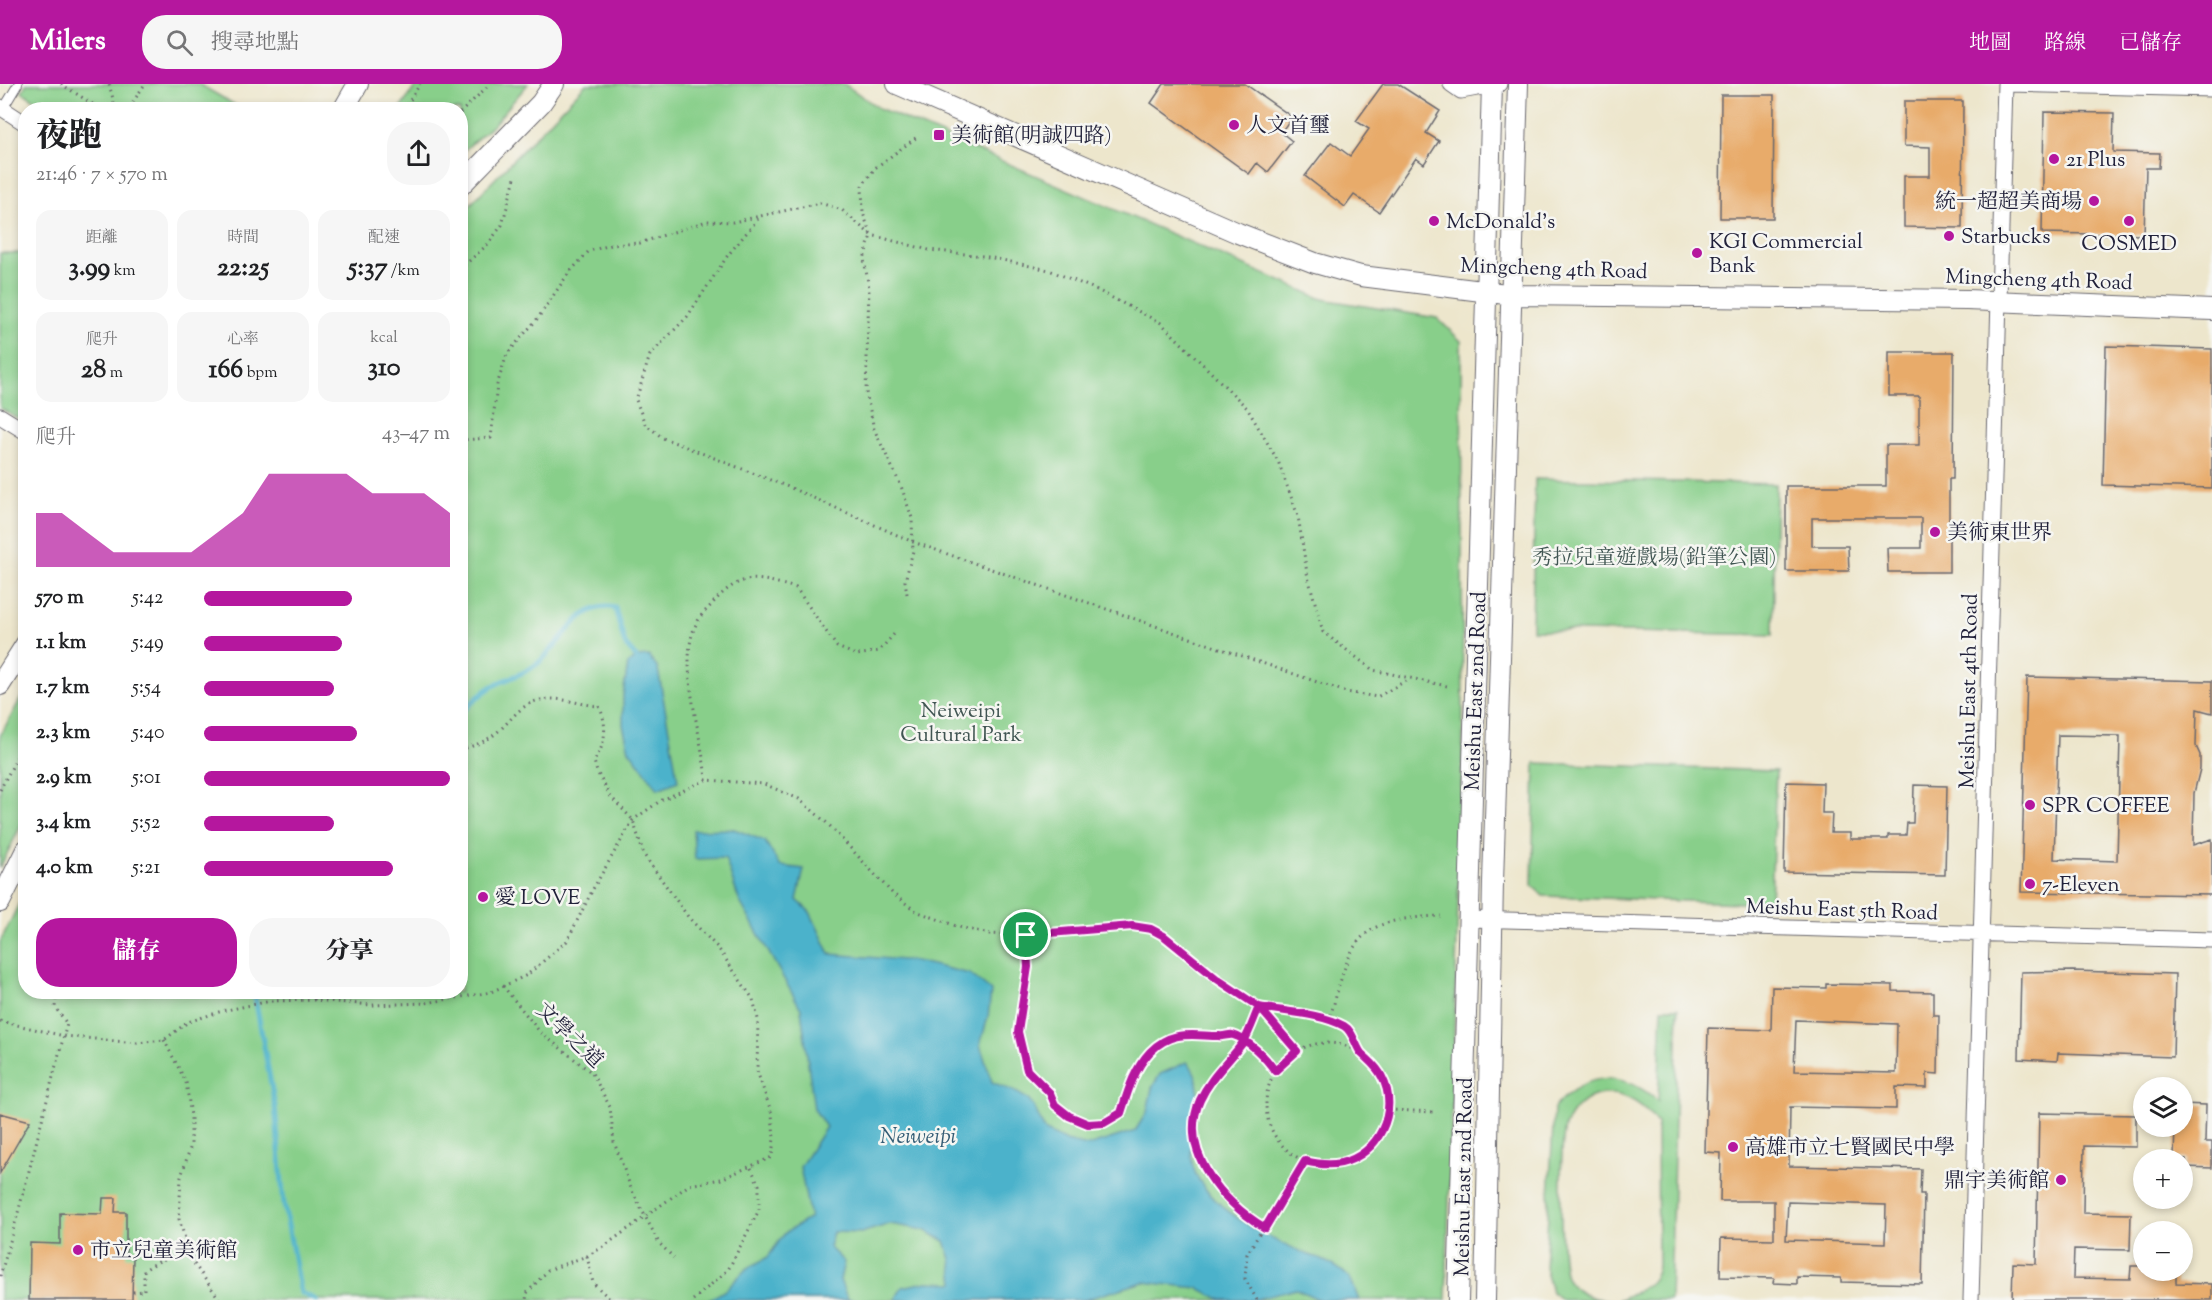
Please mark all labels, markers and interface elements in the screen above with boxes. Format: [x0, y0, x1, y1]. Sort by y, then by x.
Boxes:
search box [142, 15, 562, 69]
text: Milers [30, 22, 106, 62]
icon: search [163, 26, 196, 59]
text: 搜尋地點 [211, 28, 299, 60]
text: 地圖 [1969, 29, 2011, 59]
text: 路線 [2044, 29, 2086, 59]
text: 已儲存 [2119, 29, 2182, 59]
place label: 人文首璽 [1246, 112, 1330, 142]
text: 夜跑 [36, 114, 102, 162]
marker: 人文首璽 [1227, 118, 1241, 132]
button: share [387, 122, 450, 185]
place label: 美術館(明誠四路) [951, 122, 1112, 152]
marker: 美術館(明誠四路) [932, 128, 946, 142]
place label: 21 Plus [2066, 146, 2125, 176]
marker: 21 Plus [2047, 152, 2061, 166]
text: 21:46 · 7 × 570 m [36, 161, 168, 190]
place label: 統一超超美商場 [1935, 188, 2082, 218]
marker: 統一超超美商場 [2087, 194, 2101, 208]
place label: McDonald's [1446, 208, 1555, 238]
marker: McDonald's [1427, 214, 1441, 228]
marker: COSMED [2122, 214, 2136, 228]
place label: Starbucks [1961, 223, 2050, 253]
text: 距離 [86, 227, 118, 250]
text: 時間 [227, 227, 259, 250]
text: 配速 [368, 227, 400, 250]
place label: KGI Commercial Bank [1709, 228, 1863, 282]
marker: Starbucks [1942, 229, 1956, 243]
place label: COSMED [2081, 230, 2177, 260]
marker: KGI Commercial Bank [1690, 246, 1704, 260]
text: 3.99 [68, 250, 110, 287]
text: 22:25 [217, 250, 269, 287]
text: 5:37 [348, 250, 387, 287]
street label: Mingcheng 4th Road [1460, 252, 1648, 288]
text: km [110, 260, 136, 283]
text: /km [387, 260, 420, 283]
street label: Mingcheng 4th Road [1945, 263, 2133, 299]
text: kcal [370, 327, 398, 350]
text: 爬升 [86, 329, 118, 352]
text: 心率 [227, 329, 259, 352]
text: 310 [368, 350, 400, 387]
text: 28 [81, 352, 106, 389]
text: 166 [209, 352, 243, 389]
text: m [106, 362, 123, 385]
text: bpm [243, 362, 277, 385]
text: 43–47 m [382, 420, 450, 449]
text: 爬升 [36, 424, 76, 453]
place label: 美術東世界 [1947, 519, 2052, 549]
marker: 美術東世界 [1928, 525, 1942, 539]
park label: 秀拉兒童遊戲場(鉛筆公園) [1532, 544, 1776, 574]
text: 570 m [36, 584, 84, 613]
text: 5:42 [132, 584, 163, 613]
street label: Meishu East 2nd Road [1459, 591, 1495, 791]
street label: Meishu East 4th Road [1953, 593, 1987, 789]
text: 1.1 km [36, 629, 86, 658]
text: 5:49 [132, 629, 164, 658]
text: 1.7 km [36, 674, 90, 703]
text: 5:54 [132, 674, 161, 703]
park label: Neiweipi Cultural Park [900, 697, 1022, 751]
text: 2.3 km [36, 719, 90, 748]
text: 5:40 [132, 719, 165, 748]
text: 2.9 km [36, 764, 91, 793]
text: 5:01 [132, 764, 161, 793]
place label: SPR COFFEE [2042, 792, 2170, 822]
marker: SPR COFFEE [2023, 798, 2037, 812]
text: 3.4 km [36, 809, 91, 838]
text: 5:52 [132, 809, 160, 838]
text: 4.0 km [36, 854, 93, 883]
text: 5:21 [132, 854, 160, 883]
place label: 7-Eleven [2042, 871, 2120, 901]
marker: 7-Eleven [2023, 877, 2037, 891]
place label: 愛 LOVE [495, 884, 580, 914]
marker: 愛 LOVE [476, 890, 490, 904]
street label: Meishu East 5th Road [1745, 893, 1939, 929]
pin [1000, 909, 1051, 960]
button: 儲存 [36, 918, 237, 987]
button: 分享 [249, 918, 450, 987]
icon: arrive [1009, 918, 1042, 951]
street label: 文學之道 [528, 996, 609, 1076]
street label: Meishu East 2nd Road [1448, 1077, 1482, 1277]
map controls [2133, 1077, 2193, 1281]
button: layers [2133, 1077, 2193, 1137]
water label: Neiweipi [880, 1122, 956, 1154]
place label: 高雄市立七賢國民中學 [1745, 1134, 1955, 1164]
marker: 高雄市立七賢國民中學 [1726, 1140, 1740, 1154]
button: + [2133, 1149, 2193, 1209]
place label: 鼎宇美術館 [1944, 1167, 2049, 1197]
marker: 鼎宇美術館 [2054, 1173, 2068, 1187]
button: − [2133, 1221, 2193, 1281]
place label: 市立兒童美術館 [90, 1237, 237, 1267]
marker: 市立兒童美術館 [71, 1243, 85, 1257]

